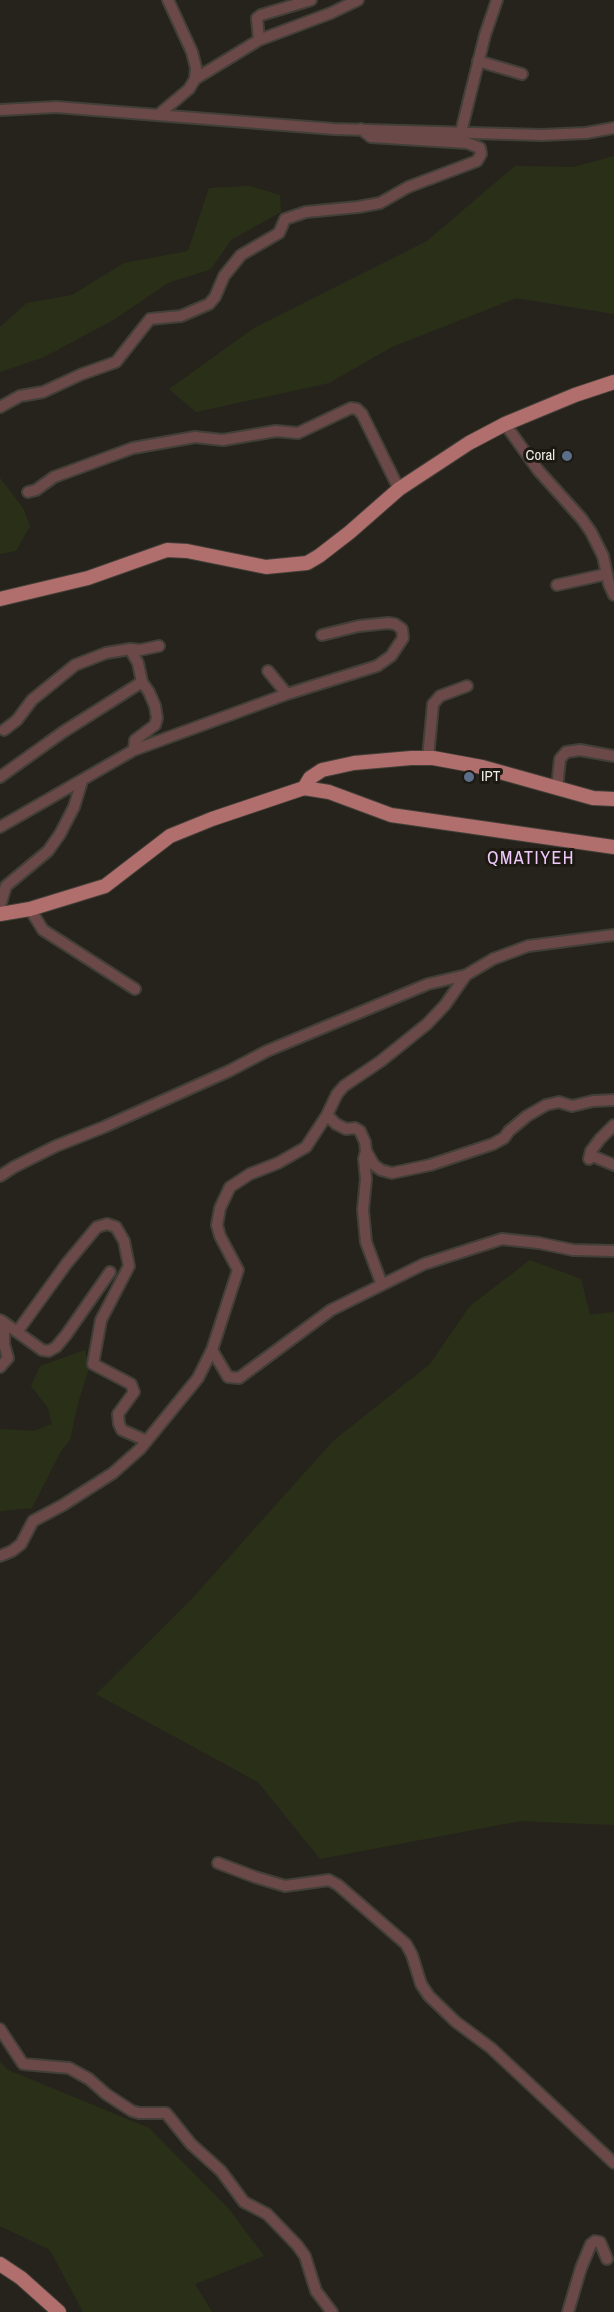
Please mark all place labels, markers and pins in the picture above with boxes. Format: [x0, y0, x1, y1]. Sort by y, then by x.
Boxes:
place label: Coral [526, 447, 555, 465]
marker: Coral [560, 449, 574, 463]
place label: IPT [481, 768, 500, 786]
marker: IPT [462, 770, 476, 784]

